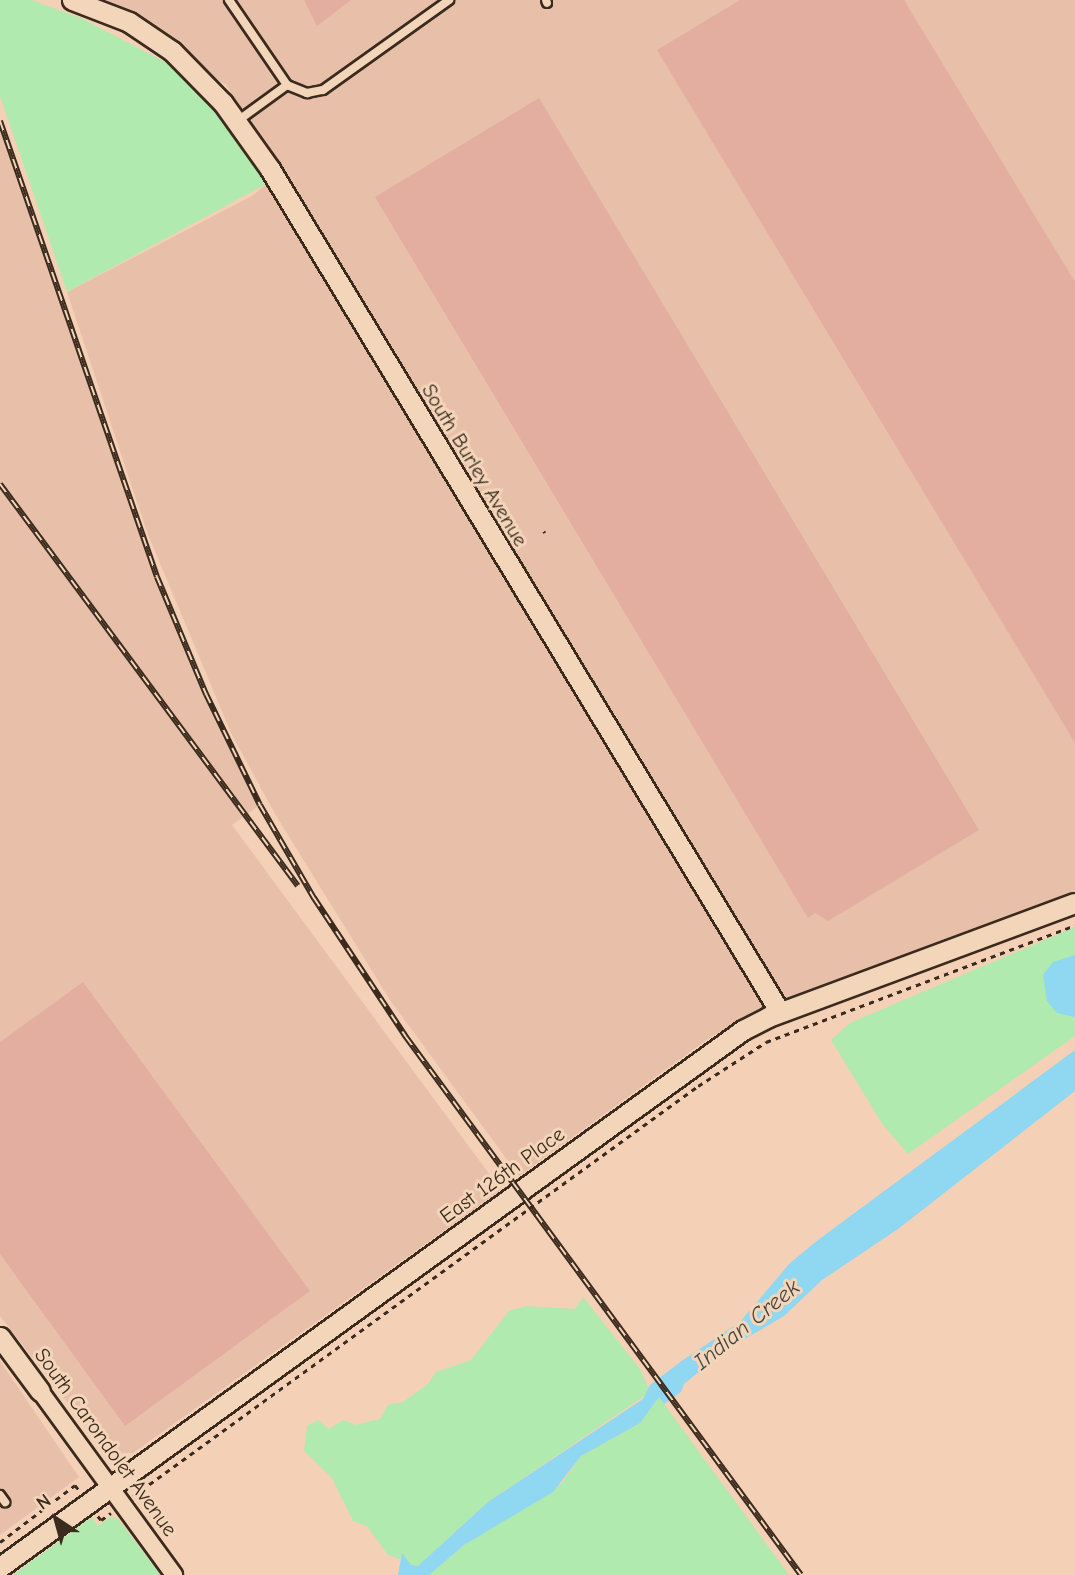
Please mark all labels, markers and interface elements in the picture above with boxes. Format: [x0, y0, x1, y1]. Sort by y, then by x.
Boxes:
street label: South Burley Avenue [416, 379, 534, 551]
street label: East 126th Place [435, 1121, 569, 1229]
water label: Indian Creek [688, 1274, 806, 1376]
street label: South Carondolet Avenue [29, 1343, 183, 1541]
north arrow [21, 1484, 91, 1554]
text: N [32, 1489, 55, 1515]

